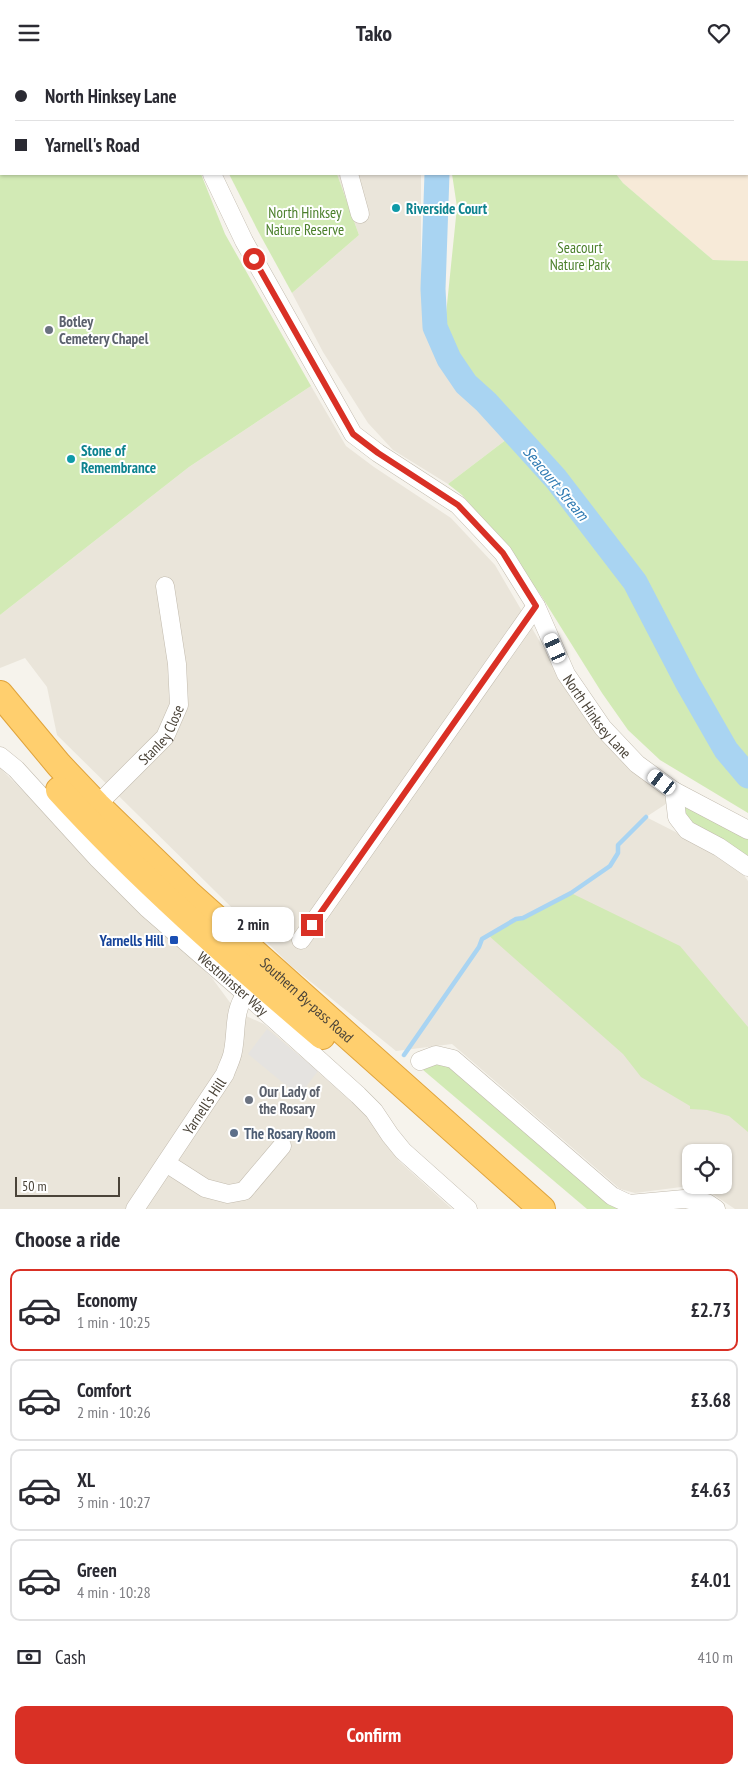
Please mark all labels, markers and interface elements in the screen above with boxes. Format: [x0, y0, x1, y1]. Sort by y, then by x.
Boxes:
icon: menu [15, 19, 43, 47]
text: Tako [356, 19, 392, 47]
icon: heart [705, 19, 733, 47]
text: North Hinksey Lane [45, 84, 177, 108]
text: Yarnell's Road [45, 133, 140, 157]
place label: Riverside Court [406, 199, 488, 218]
marker: Riverside Court [390, 202, 402, 214]
park label: North Hinksey Nature Reserve [266, 203, 344, 239]
park label: Seacourt Nature Park [550, 238, 610, 274]
route start [243, 248, 265, 270]
place label: Botley Cemetery Chapel [59, 312, 149, 348]
marker: Botley Cemetery Chapel [43, 324, 55, 336]
place label: Stone of Remembrance [81, 441, 156, 477]
water label: Seacourt Stream [519, 442, 594, 525]
marker: Stone of Remembrance [65, 453, 77, 465]
car [542, 631, 567, 665]
street label: North Hinksey Lane [559, 670, 636, 762]
street label: Stanley Close [134, 702, 187, 768]
car [645, 767, 678, 797]
callout: 2 min [212, 907, 294, 943]
text: 2 min [237, 914, 269, 934]
route end [301, 914, 323, 936]
place label: Yarnells Hill [98, 931, 164, 950]
marker: Yarnells Hill [168, 934, 180, 946]
street label: Westminster Way [194, 947, 273, 1020]
street label: Southern By-pass Road [257, 953, 358, 1046]
street label: Yarnell's Hill [178, 1073, 230, 1138]
place label: Our Lady of the Rosary [259, 1082, 321, 1118]
marker: Our Lady of the Rosary [243, 1094, 255, 1106]
place label: The Rosary Room [244, 1124, 336, 1143]
marker: The Rosary Room [228, 1127, 240, 1139]
map controls [682, 1144, 732, 1194]
button: locate [682, 1144, 732, 1194]
scale bar [15, 1174, 120, 1197]
text: 50 m [22, 1177, 47, 1195]
text: Choose a ride [15, 1225, 120, 1253]
icon: car [17, 1288, 62, 1333]
text: Economy [77, 1288, 137, 1312]
text: £2.73 [691, 1298, 731, 1322]
text: 1 min · 10:25 [77, 1312, 151, 1332]
icon: car [17, 1378, 62, 1423]
text: Comfort [77, 1378, 131, 1402]
text: £3.68 [691, 1388, 731, 1412]
text: 2 min · 10:26 [77, 1402, 151, 1422]
icon: car [17, 1468, 62, 1513]
text: XL [77, 1468, 95, 1492]
text: £4.63 [691, 1478, 731, 1502]
text: 3 min · 10:27 [77, 1492, 151, 1512]
icon: car [17, 1558, 62, 1603]
text: Green [77, 1558, 117, 1582]
text: £4.01 [691, 1568, 731, 1592]
text: 4 min · 10:28 [77, 1582, 151, 1602]
icon: cash [15, 1643, 43, 1671]
text: Cash [55, 1645, 86, 1669]
text: 410 m [698, 1647, 733, 1667]
button: Confirm [15, 1706, 733, 1764]

